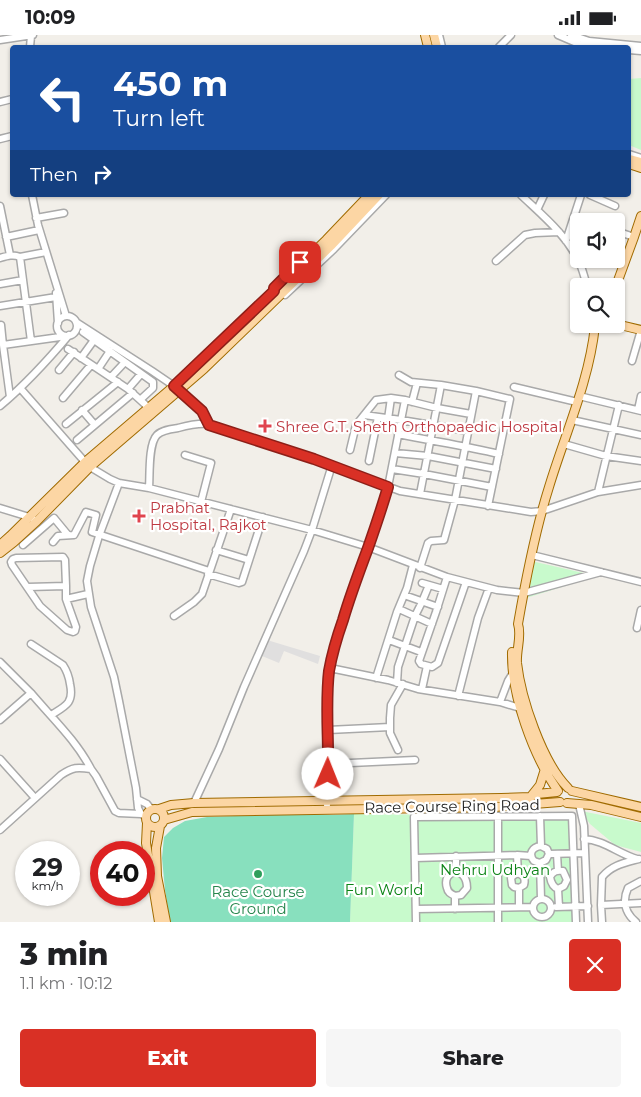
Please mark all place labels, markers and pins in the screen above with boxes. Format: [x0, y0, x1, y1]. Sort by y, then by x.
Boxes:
pin [279, 241, 321, 283]
place label: Shree G.T. Sheth Orthopaedic Hospital [276, 417, 562, 436]
marker: Shree G.T. Sheth Orthopaedic Hospital [258, 419, 272, 433]
place label: Prabhat Hospital, Rajkot [150, 498, 267, 534]
marker: Prabhat Hospital, Rajkot [132, 509, 146, 523]
marker: Race Course Ground [252, 868, 264, 880]
place label: Race Course Ground [211, 882, 305, 918]

